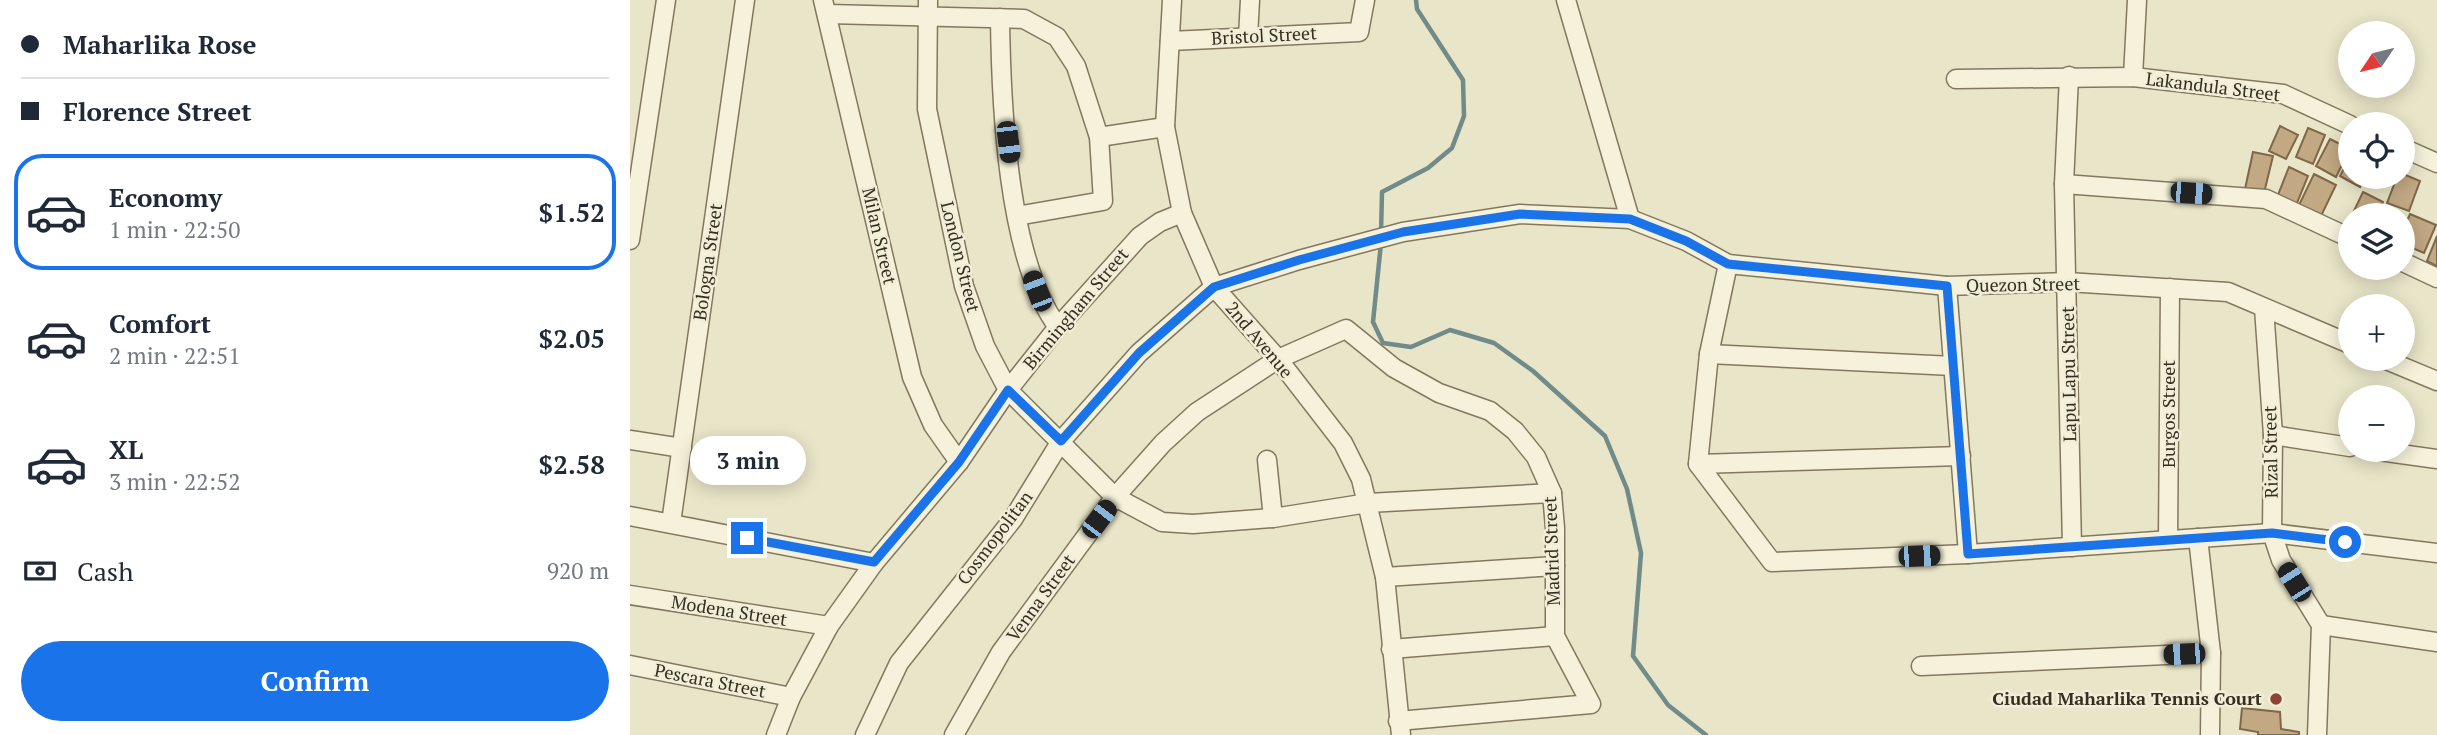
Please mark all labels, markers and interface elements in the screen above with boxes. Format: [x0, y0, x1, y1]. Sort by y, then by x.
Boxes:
street label: Bristol Street [1211, 20, 1318, 50]
north arrow [2338, 21, 2415, 98]
map controls [2338, 21, 2415, 462]
text: Maharlika Rose [63, 27, 257, 61]
street label: Lakandula Street [2145, 66, 2282, 106]
text: Florence Street [63, 94, 252, 128]
button: locate [2338, 112, 2415, 189]
car [996, 120, 1021, 164]
text: Economy [109, 180, 222, 214]
icon: car [25, 181, 88, 244]
car [2170, 181, 2213, 205]
street label: Milan Street [857, 185, 903, 287]
text: $1.52 [539, 195, 605, 229]
street label: London Street [936, 199, 986, 315]
street label: Bologna Street [687, 201, 727, 322]
button: layers [2338, 203, 2415, 280]
text: 1 min · 22:50 [109, 214, 241, 245]
street label: Birmingham Street [1017, 242, 1134, 374]
car [1020, 268, 1055, 314]
street label: Quezon Street [1966, 271, 2081, 297]
button: + [2338, 294, 2415, 371]
street label: 2nd Avenue [1221, 296, 1299, 383]
text: Comfort [109, 306, 211, 340]
street label: Lapu Lapu Street [2055, 306, 2081, 442]
icon: car [25, 307, 88, 370]
text: $2.05 [539, 321, 605, 355]
text: 2 min · 22:51 [109, 340, 241, 371]
street label: Burgos Street [2156, 360, 2180, 468]
button: − [2338, 385, 2415, 462]
street label: Rizal Street [2257, 405, 2283, 499]
text: XL [109, 432, 143, 466]
icon: car [25, 433, 88, 496]
callout: 3 min [689, 436, 805, 486]
text: 3 min [717, 445, 779, 476]
text: $2.58 [539, 447, 605, 481]
text: 3 min · 22:52 [109, 466, 241, 497]
street label: Cosmopolitan [951, 485, 1038, 589]
car [1078, 496, 1121, 542]
street label: Madrid Street [1537, 496, 1565, 606]
route end [731, 522, 763, 554]
route start [2329, 526, 2361, 558]
car [1898, 545, 1941, 567]
street label: Venna Street [1000, 549, 1080, 646]
icon: cash [21, 552, 59, 590]
text: Cash [77, 554, 133, 588]
text: 920 m [547, 555, 609, 586]
car [2274, 559, 2315, 605]
street label: Modena Street [670, 589, 789, 631]
button: Confirm [21, 641, 609, 721]
car [2163, 643, 2206, 665]
street label: Pescara Street [652, 657, 768, 703]
place label: Ciudad Maharlika Tennis Court [1992, 686, 2262, 710]
marker: Ciudad Maharlika Tennis Court [2268, 691, 2284, 707]

